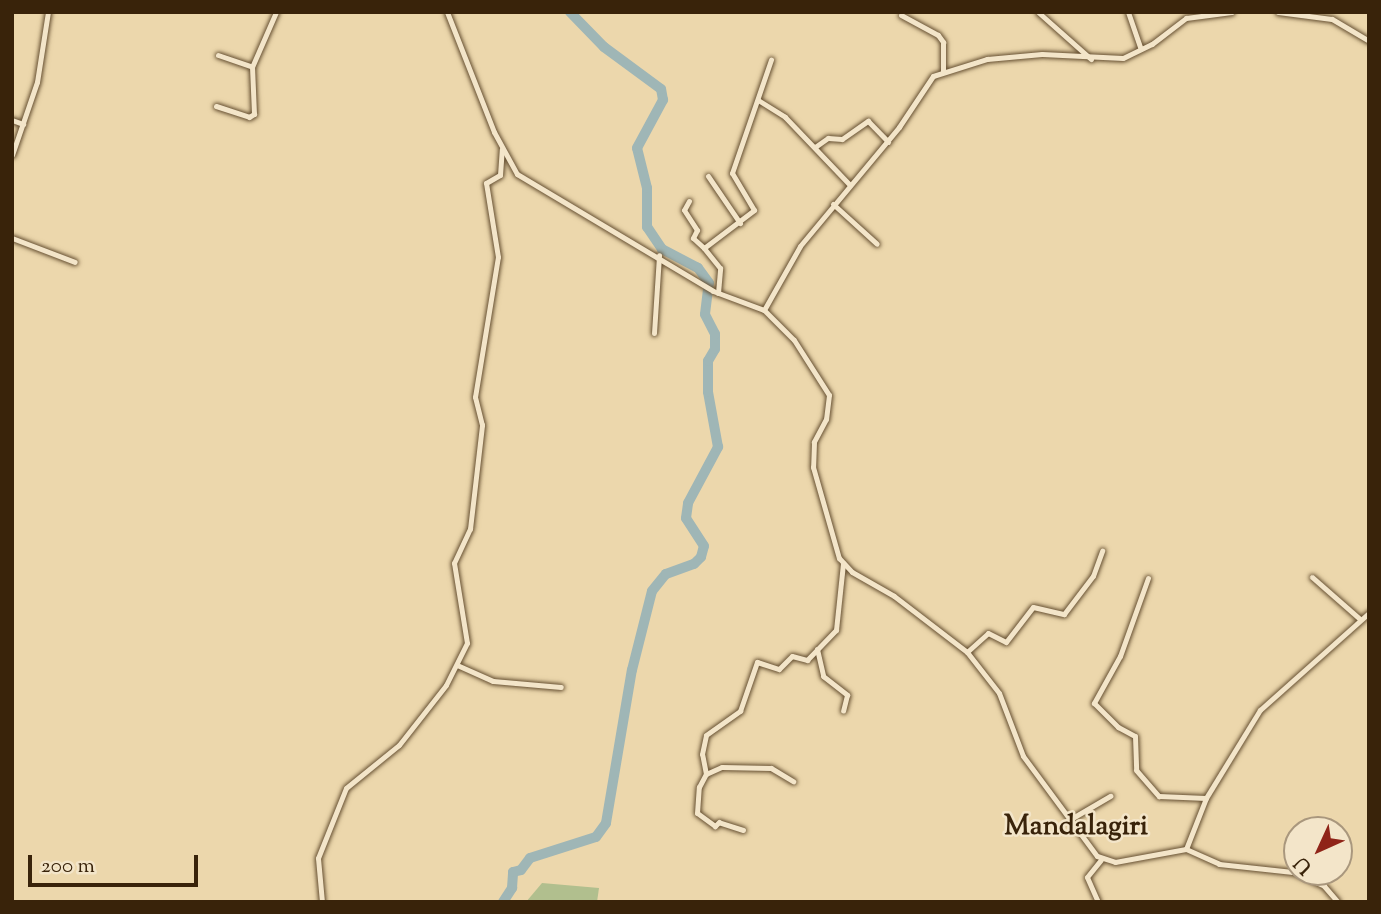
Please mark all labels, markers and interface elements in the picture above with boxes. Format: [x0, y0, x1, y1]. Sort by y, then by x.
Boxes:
district label: Mandalagiri [1004, 810, 1148, 844]
north arrow [1283, 816, 1353, 886]
scale bar [32, 841, 201, 885]
text: U [1289, 850, 1319, 880]
text: 200 m [41, 852, 95, 882]

